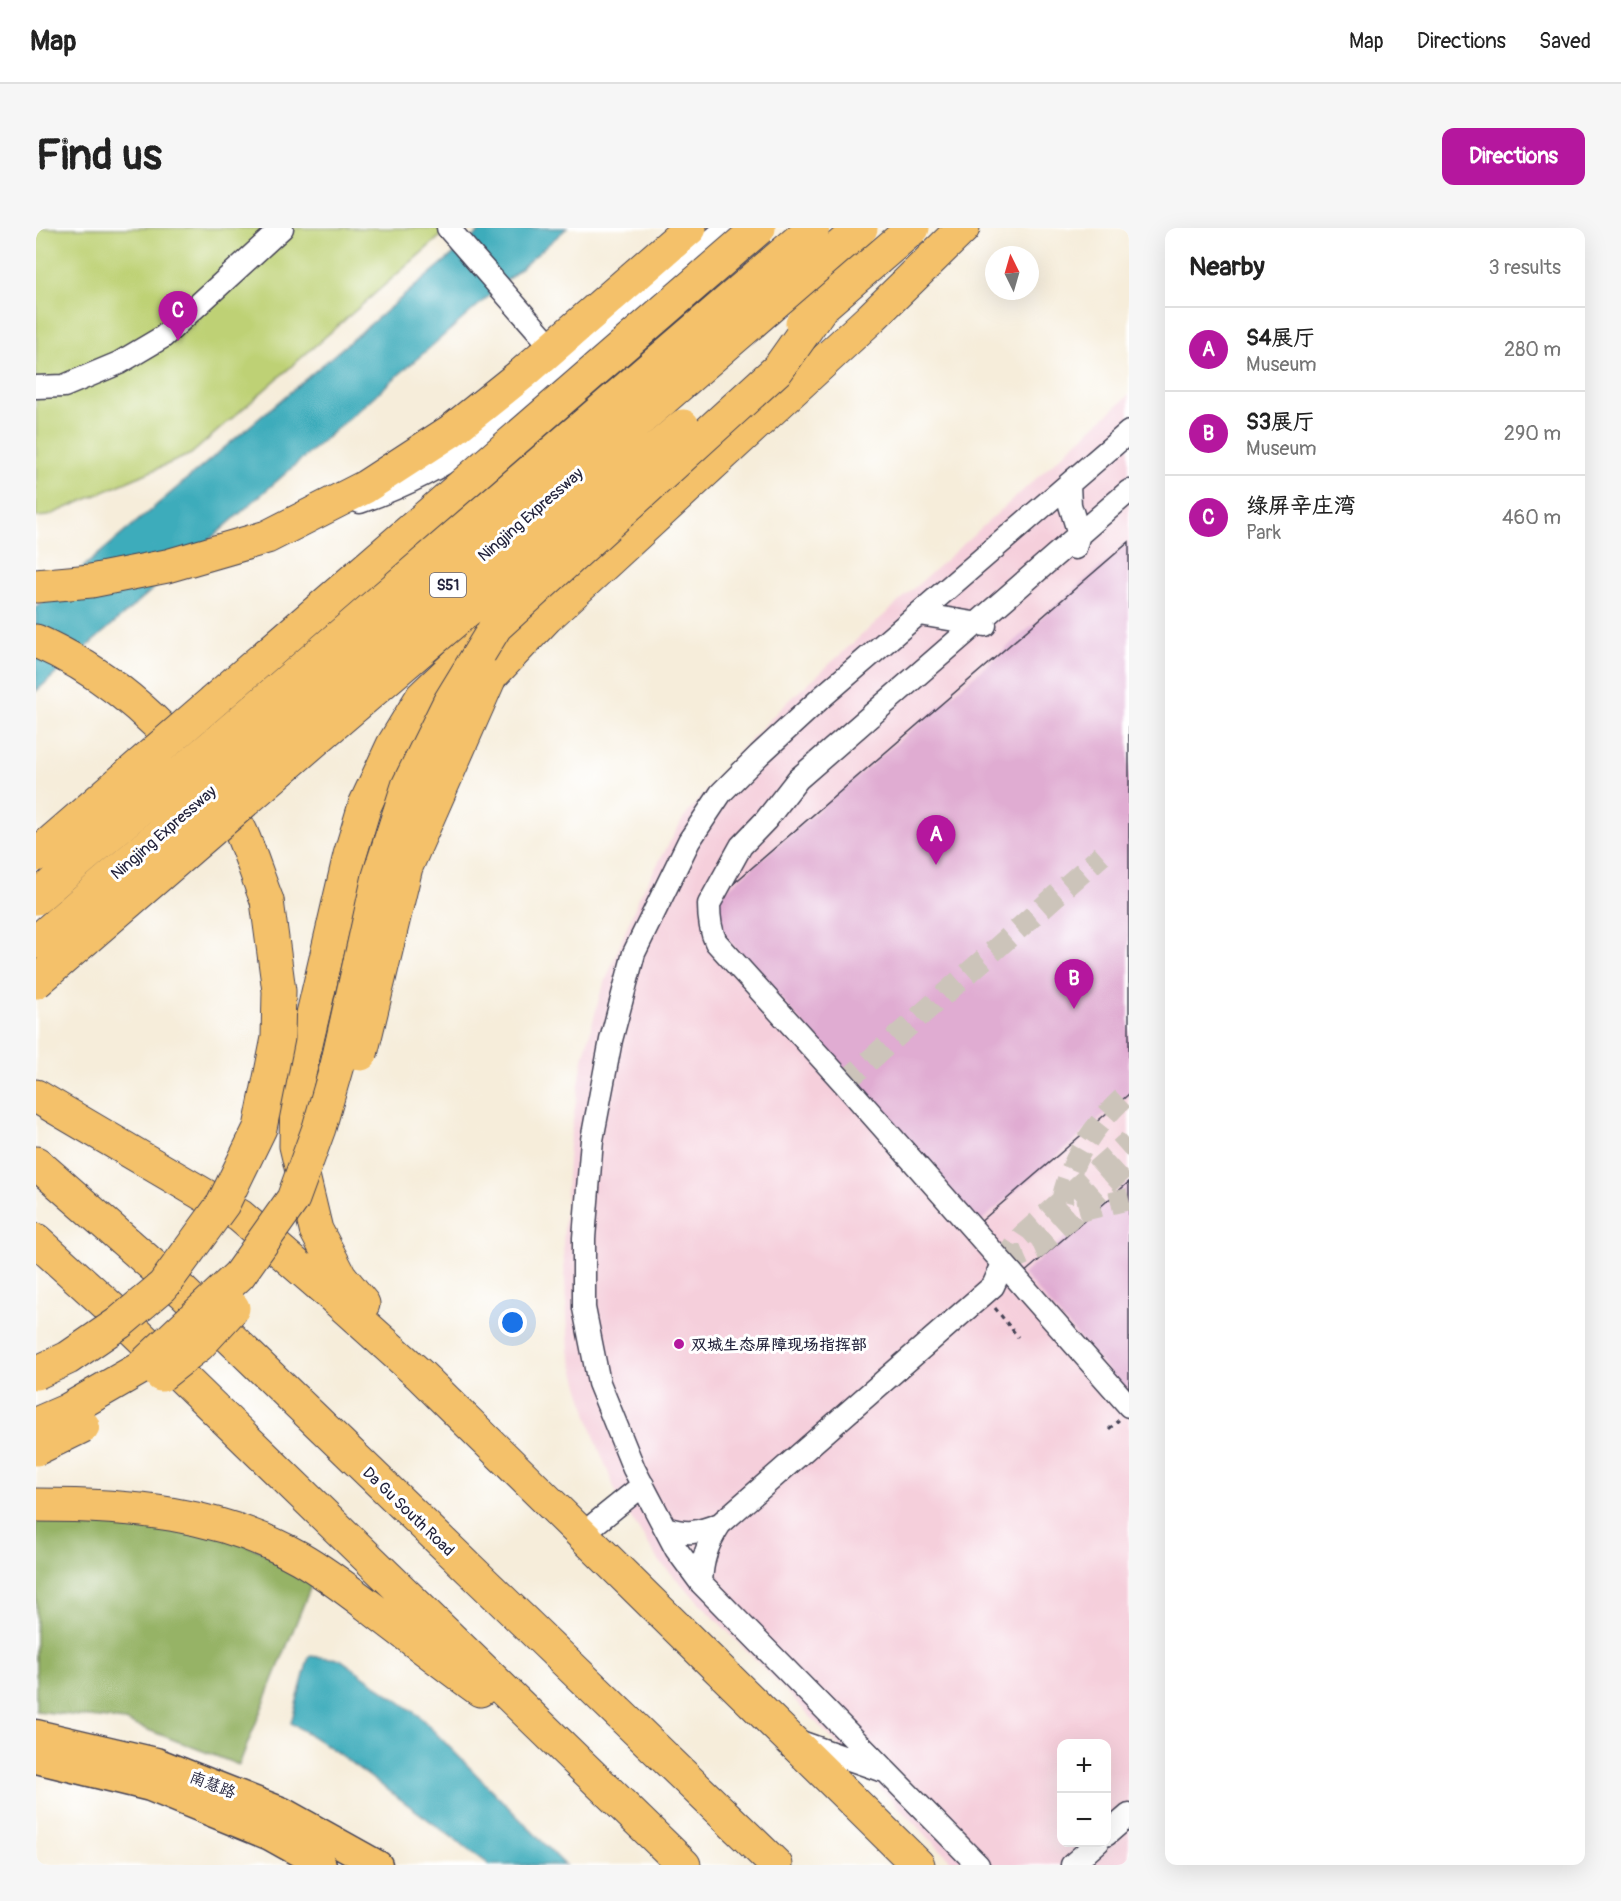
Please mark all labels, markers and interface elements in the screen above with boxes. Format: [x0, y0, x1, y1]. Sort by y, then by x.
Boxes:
text: Map [30, 24, 76, 59]
text: Map [1349, 28, 1384, 55]
text: Directions [1417, 28, 1506, 55]
text: Saved [1539, 28, 1591, 55]
button: Directions [1442, 128, 1585, 185]
text: Find us [36, 130, 162, 182]
north arrow [985, 246, 1039, 300]
text: Nearby [1189, 251, 1265, 283]
text: 3 results [1489, 255, 1561, 280]
pin: C [158, 291, 198, 341]
text: S4展厅 [1246, 324, 1316, 352]
text: A [1202, 337, 1215, 362]
text: 280 m [1504, 337, 1561, 362]
text: Museum [1246, 352, 1316, 377]
text: S3展厅 [1246, 408, 1315, 436]
text: B [1203, 421, 1214, 446]
text: 290 m [1504, 421, 1561, 446]
text: Museum [1246, 436, 1316, 461]
street label: Ningjing Expressway [474, 463, 588, 566]
text: 绿屏辛庄湾 [1246, 492, 1356, 520]
text: C [1202, 505, 1215, 530]
text: 460 m [1502, 505, 1561, 530]
text: Park [1246, 520, 1281, 545]
road number: S51 [430, 573, 466, 597]
street label: Ningjing Expressway [107, 781, 221, 884]
pin: A [916, 816, 956, 865]
pin: B [1054, 960, 1094, 1009]
your location [498, 1308, 527, 1337]
place label: 双城生态屏障现场指挥部 [691, 1335, 867, 1355]
marker: 双城生态屏障现场指挥部 [672, 1337, 686, 1351]
street label: Da Gu South Road [358, 1463, 458, 1560]
map controls [1057, 1739, 1111, 1847]
button: + [1057, 1739, 1111, 1793]
street label: 南慧路 [187, 1767, 239, 1803]
button: − [1057, 1793, 1111, 1847]

